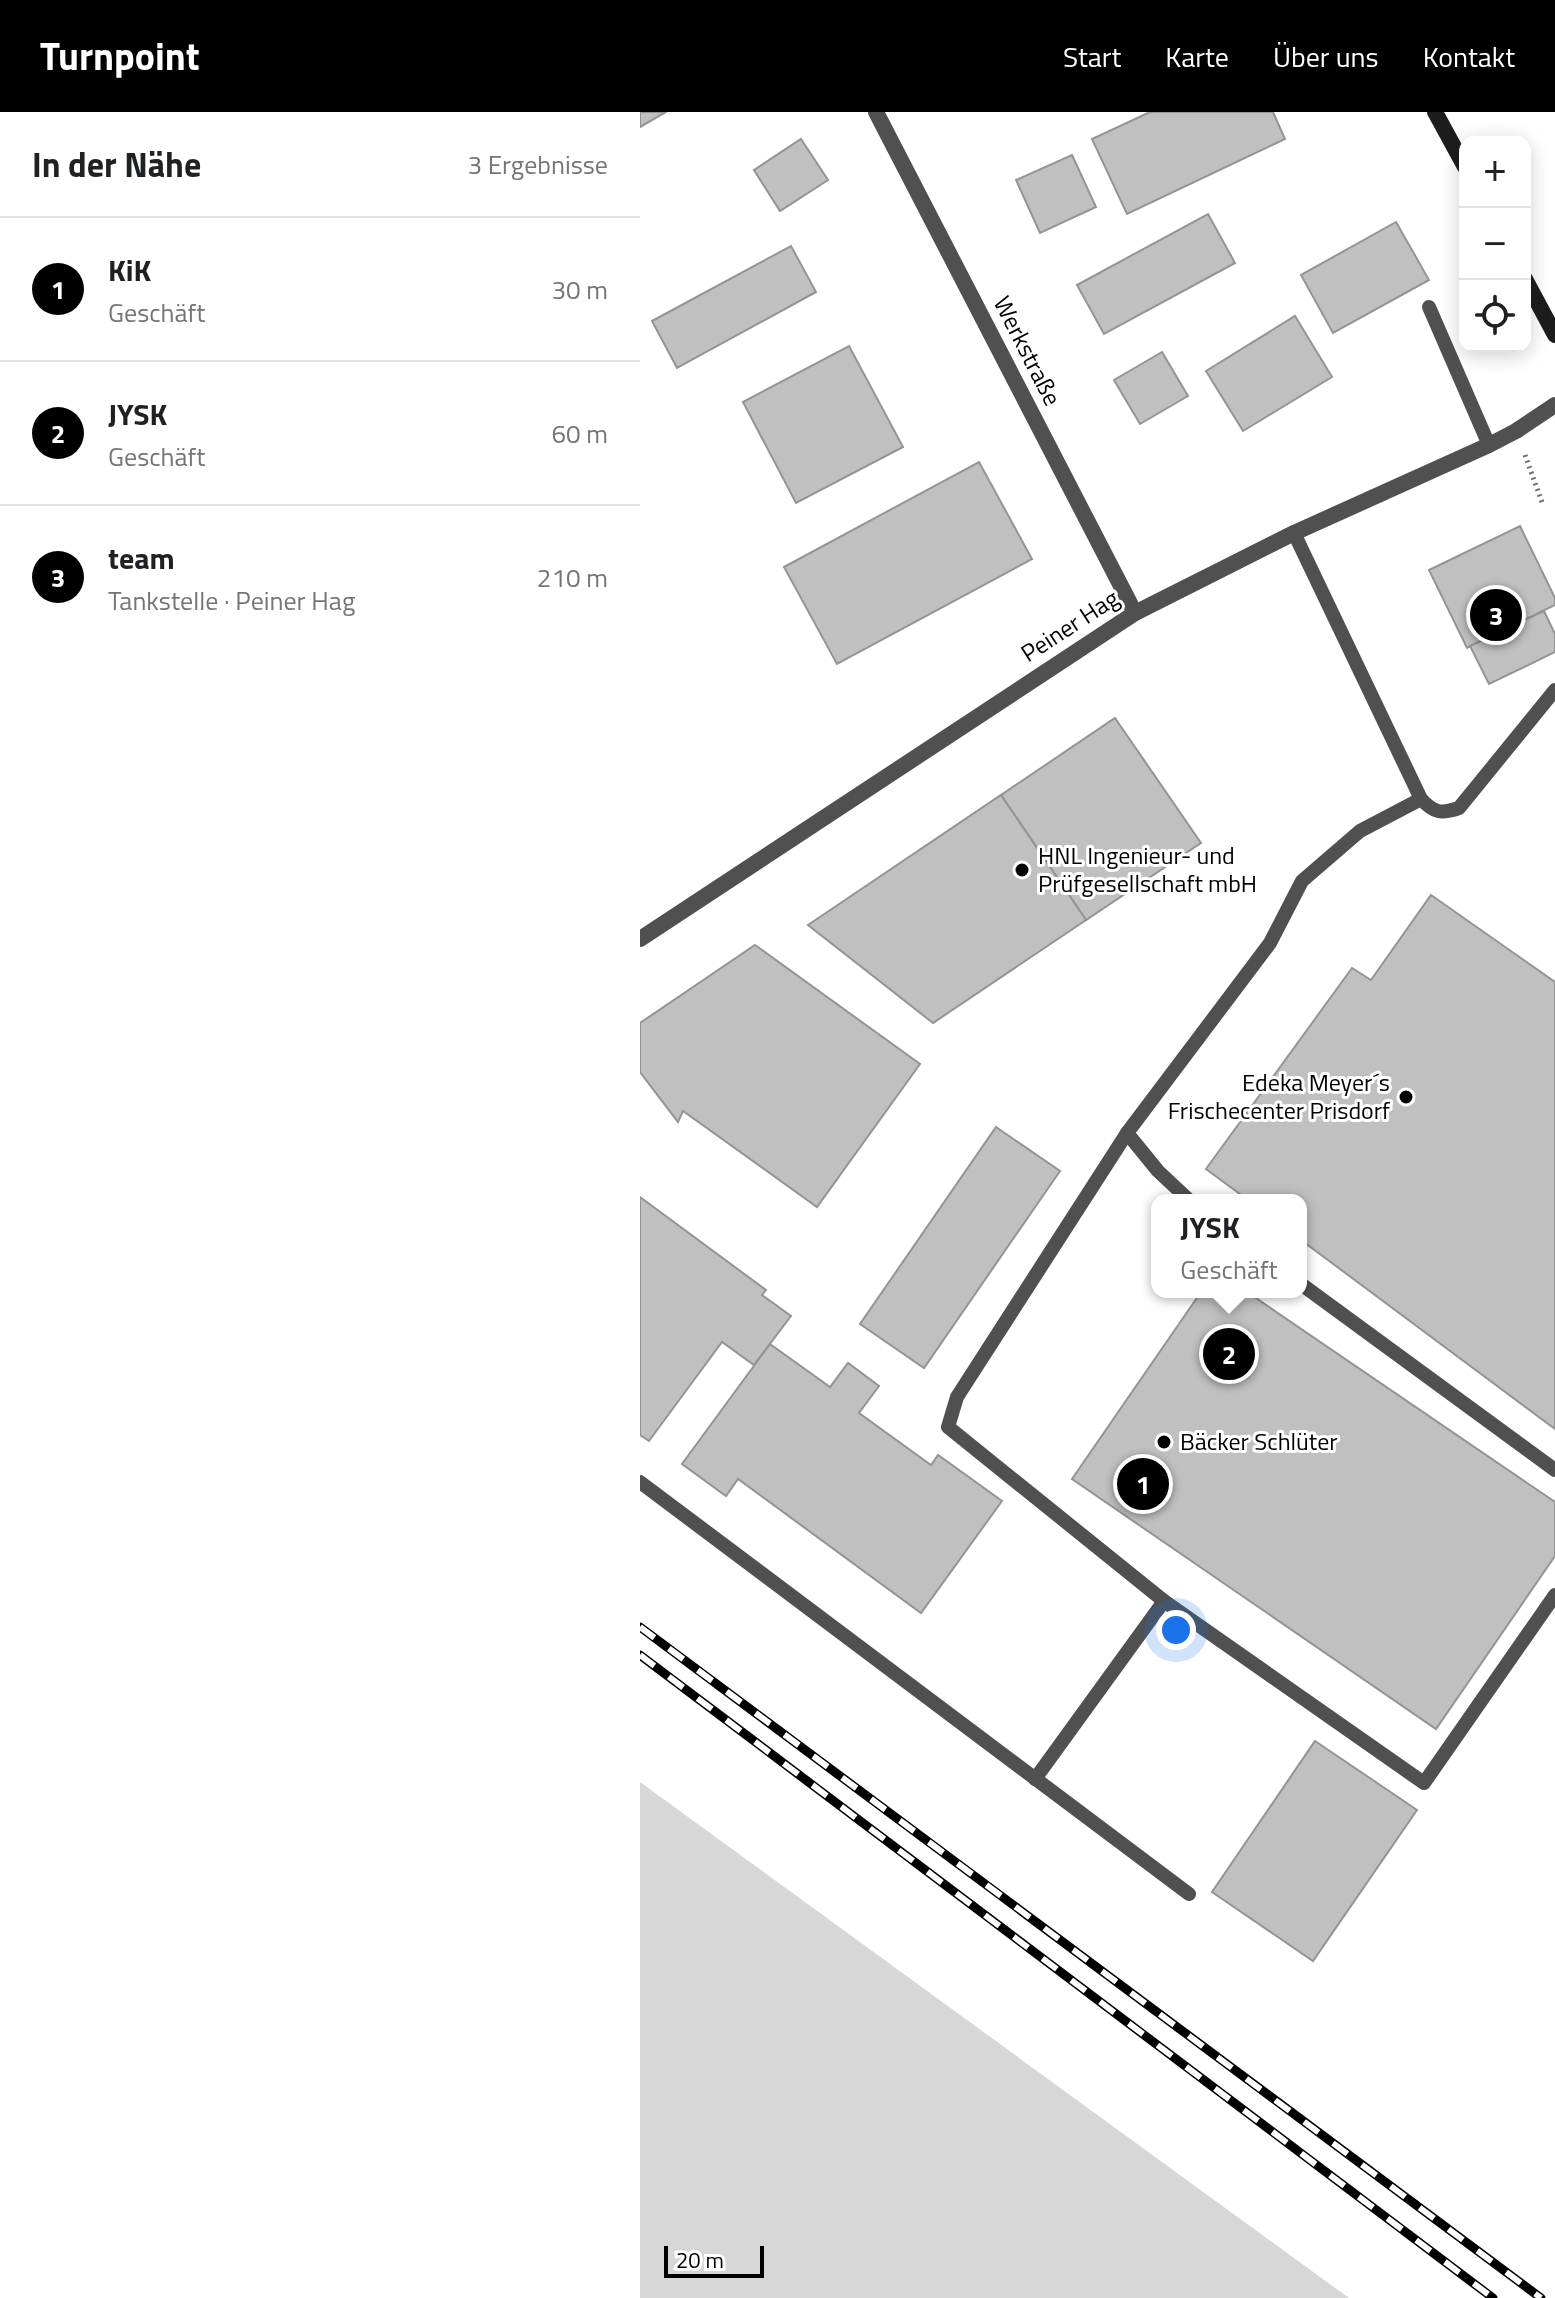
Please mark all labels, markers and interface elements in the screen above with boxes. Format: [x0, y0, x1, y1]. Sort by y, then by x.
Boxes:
text: Turnpoint [40, 27, 200, 85]
text: Start [1063, 35, 1121, 78]
text: Karte [1165, 35, 1229, 78]
text: Über uns [1273, 35, 1379, 78]
text: Kontakt [1423, 35, 1515, 78]
map controls [1459, 136, 1531, 352]
button: + [1459, 136, 1531, 208]
text: In der Nähe [32, 138, 201, 190]
text: 3 Ergebnisse [467, 145, 608, 184]
button: − [1459, 208, 1531, 280]
text: KiK [108, 247, 151, 293]
text: 1 [51, 270, 65, 309]
text: 30 m [551, 270, 608, 309]
button: locate [1459, 280, 1531, 352]
street label: Werkstraße [985, 290, 1071, 412]
text: Geschäft [108, 293, 205, 332]
text: JYSK [108, 391, 167, 437]
text: 2 [51, 414, 65, 453]
text: 60 m [551, 414, 608, 453]
text: Geschäft [108, 437, 205, 476]
text: team [108, 535, 175, 581]
text: 3 [51, 558, 65, 597]
text: 210 m [537, 558, 608, 597]
street label: Peiner Hag [1013, 580, 1126, 670]
text: Tankstelle · Peiner Hag [108, 581, 355, 620]
pin: 3 [1470, 585, 1522, 645]
place label: HNL Ingenieur- und Prüfgesellschaft mbH [1038, 837, 1257, 901]
marker: HNL Ingenieur- und Prüfgesellschaft mbH [1013, 861, 1031, 879]
place label: Edeka Meyer´s Frischecenter Prisdorf [1168, 1064, 1390, 1128]
marker: Edeka Meyer´s Frischecenter Prisdorf [1397, 1088, 1415, 1106]
popup [1151, 1194, 1307, 1298]
text: JYSK [1180, 1204, 1240, 1250]
text: Geschäft [1180, 1250, 1278, 1289]
pin: 2 [1203, 1324, 1255, 1384]
place label: Bäcker Schlüter [1180, 1423, 1338, 1459]
marker: Bäcker Schlüter [1155, 1433, 1173, 1451]
pin: 1 [1117, 1454, 1169, 1514]
your location [1156, 1610, 1196, 1650]
scale bar [664, 2242, 764, 2278]
text: 20 m [676, 2243, 724, 2277]

